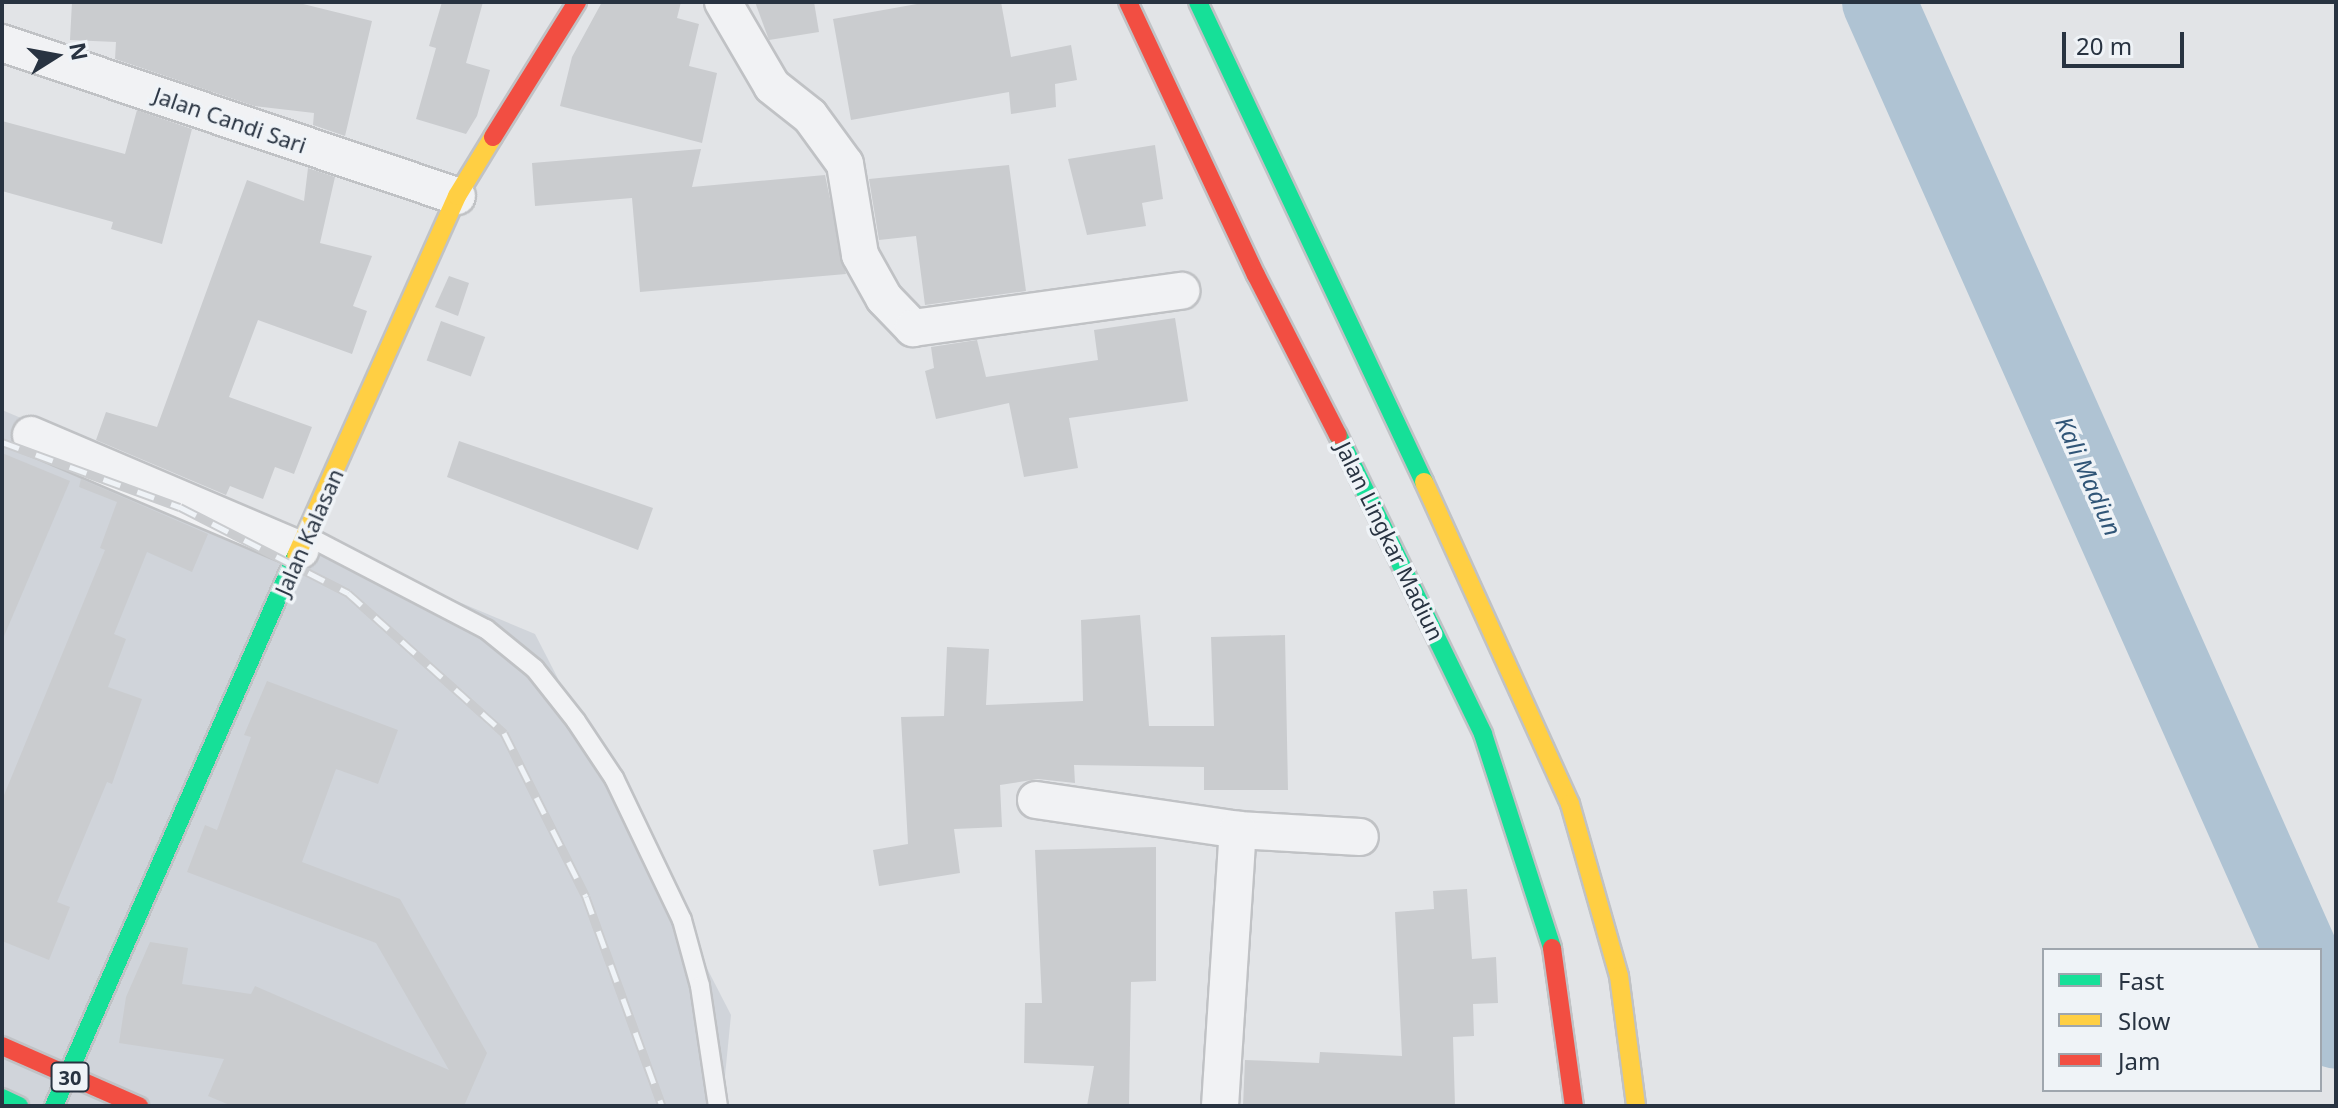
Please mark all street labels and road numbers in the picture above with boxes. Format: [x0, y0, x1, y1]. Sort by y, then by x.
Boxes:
street label: Jalan Candi Sari [150, 82, 310, 158]
street label: Jalan Lingkar Madiun [1330, 437, 1450, 645]
street label: Jalan Kalasan [269, 464, 349, 600]
road number: 30 [50, 1061, 90, 1093]

